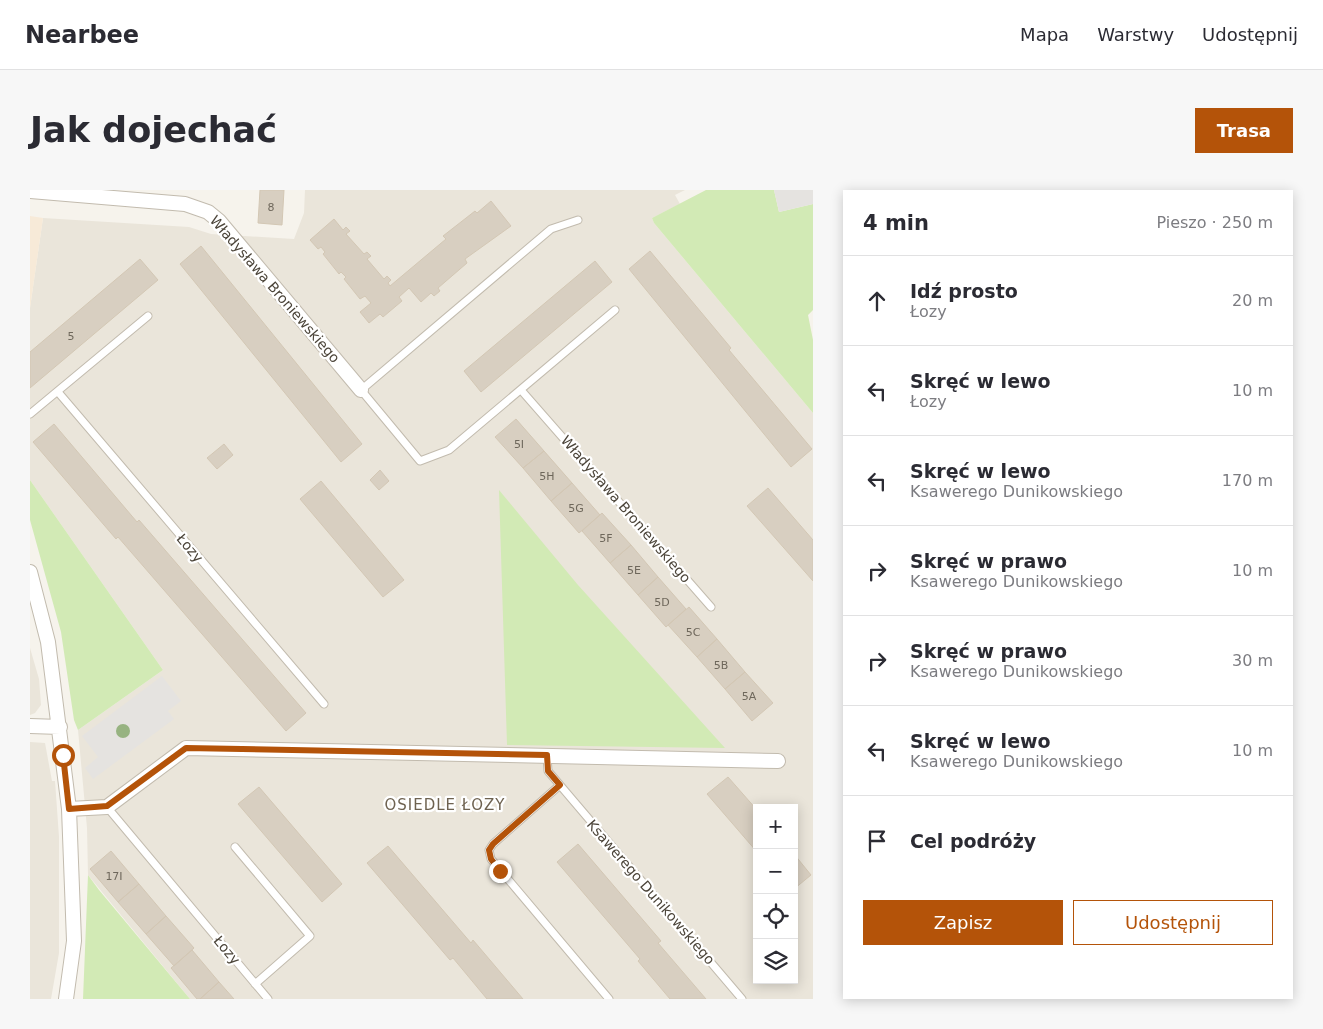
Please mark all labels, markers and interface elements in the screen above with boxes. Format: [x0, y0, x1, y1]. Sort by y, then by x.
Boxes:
text: Nearbee [25, 21, 139, 49]
text: Mapa [1020, 24, 1069, 45]
text: Warstwy [1097, 24, 1174, 45]
text: Udostępnij [1202, 24, 1298, 45]
button: Trasa [1195, 108, 1293, 153]
text: Jak dojechać [30, 110, 277, 150]
house number: 8 [268, 201, 275, 214]
text: 4 min [863, 211, 929, 235]
street label: Władysława Broniewskiego [207, 212, 343, 366]
text: Pieszo · 250 m [1156, 213, 1273, 232]
text: Idź prosto [910, 280, 1018, 302]
icon: ahead [863, 287, 891, 315]
text: 20 m [1232, 291, 1273, 310]
text: Łozy [910, 302, 947, 321]
house number: 5 [68, 330, 75, 343]
text: Skręć w lewo [910, 370, 1051, 392]
icon: left [863, 377, 891, 405]
text: 10 m [1232, 381, 1273, 400]
text: Łozy [910, 392, 947, 411]
street label: Władysława Broniewskiego [558, 432, 694, 586]
house number: 5I [514, 438, 524, 451]
text: Skręć w lewo [910, 460, 1051, 482]
icon: left [863, 467, 891, 495]
house number: 5H [539, 470, 555, 483]
text: 170 m [1222, 471, 1273, 490]
text: Ksawerego Dunikowskiego [910, 482, 1123, 501]
house number: 5G [568, 502, 584, 515]
street label: Łozy [173, 530, 206, 565]
house number: 5F [599, 532, 613, 545]
text: Skręć w prawo [910, 550, 1067, 572]
icon: right [863, 557, 891, 585]
text: 10 m [1232, 561, 1273, 580]
house number: 5E [627, 564, 641, 577]
text: Ksawerego Dunikowskiego [910, 572, 1123, 591]
house number: 5D [654, 596, 670, 609]
house number: 5C [686, 626, 701, 639]
text: Skręć w prawo [910, 640, 1067, 662]
icon: right [863, 647, 891, 675]
text: 30 m [1232, 651, 1273, 670]
house number: 5B [714, 659, 728, 672]
text: Ksawerego Dunikowskiego [910, 662, 1123, 681]
house number: 5A [742, 690, 757, 703]
text: Skręć w lewo [910, 730, 1051, 752]
icon: left [863, 737, 891, 765]
text: 10 m [1232, 741, 1273, 760]
route start [52, 744, 75, 767]
text: Ksawerego Dunikowskiego [910, 752, 1123, 771]
district label: OSIEDLE ŁOZY [384, 796, 506, 814]
map controls [753, 804, 798, 984]
button: + [753, 804, 798, 849]
street label: Ksawerego Dunikowskiego [584, 816, 718, 968]
icon: arrive [863, 827, 891, 855]
text: Cel podróży [910, 830, 1036, 852]
button: − [753, 849, 798, 894]
route end [489, 860, 512, 883]
house number: 17I [105, 870, 123, 883]
button: locate [753, 894, 798, 939]
button: Zapisz [863, 900, 1063, 945]
button: Udostępnij [1073, 900, 1273, 945]
street label: Łozy [210, 932, 243, 967]
button: layers [753, 939, 798, 984]

